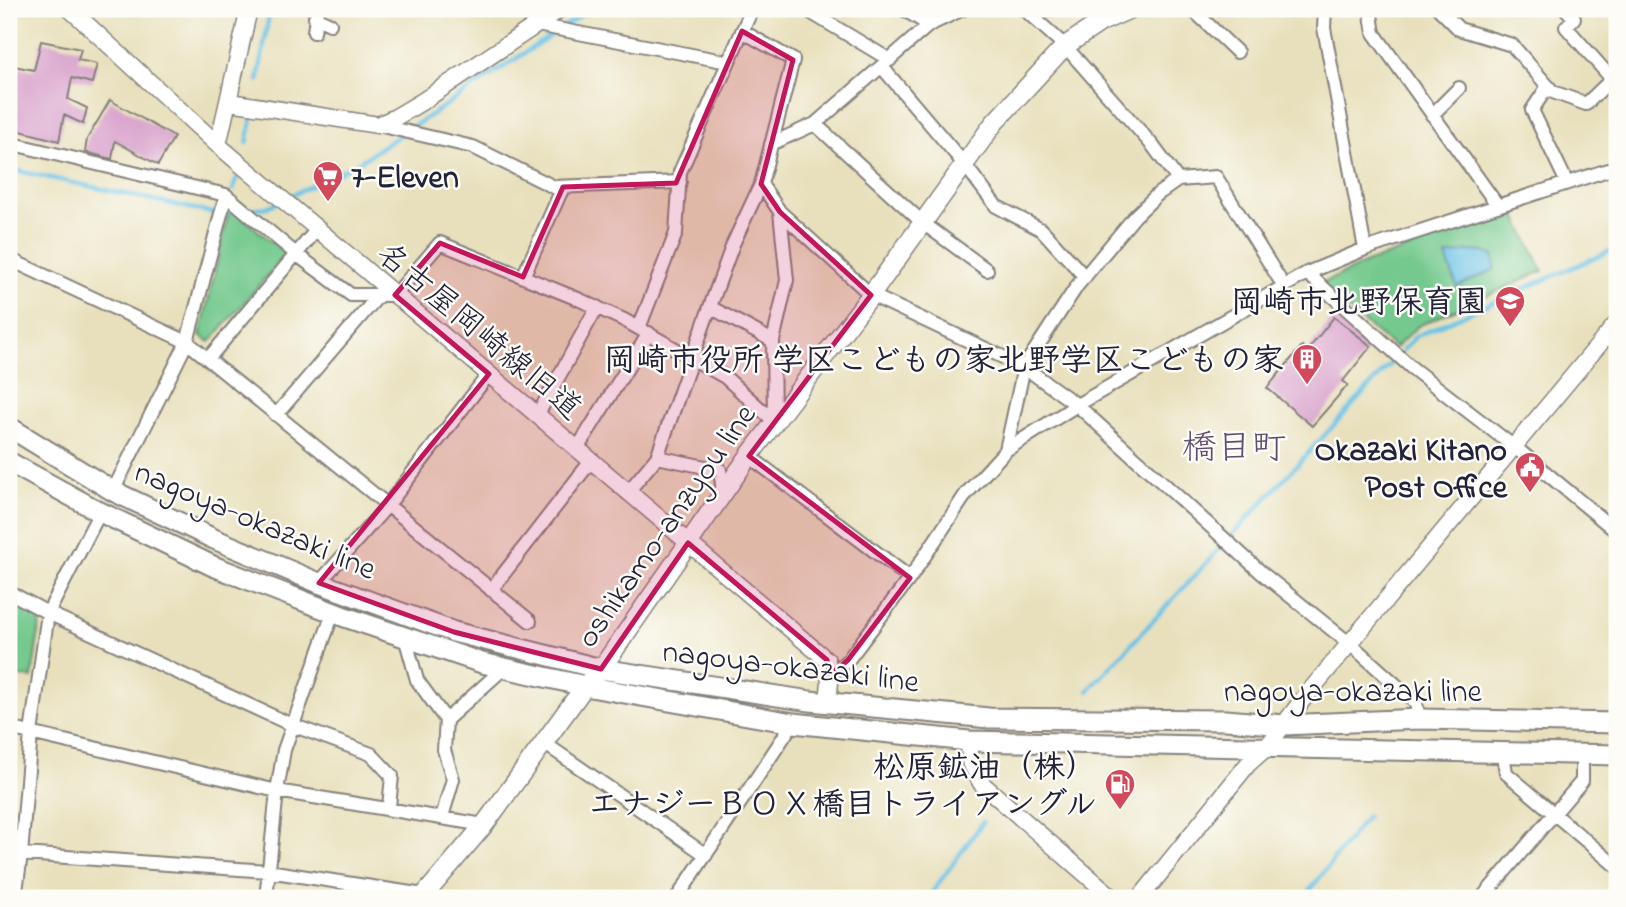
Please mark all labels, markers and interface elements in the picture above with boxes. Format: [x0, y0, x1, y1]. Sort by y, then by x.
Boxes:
place label: 7-Eleven [351, 156, 459, 203]
supermarket icon: 7-Eleven [311, 159, 345, 203]
street label: 名古屋岡崎線旧道 [365, 232, 591, 433]
place label: 岡崎市北野保育園 [1231, 281, 1487, 328]
school or university icon: 岡崎市北野保育園 [1493, 284, 1527, 328]
place label: 岡崎市役所 学区こどもの家北野学区こどもの家 [604, 339, 1284, 386]
building icon: 岡崎市役所 学区こどもの家北野学区こどもの家 [1290, 342, 1324, 386]
street label: oshikamo-anzyou line [566, 395, 770, 658]
district label: 橋目町 [1181, 424, 1287, 475]
place label: Okazaki Kitano Post Office [1314, 429, 1509, 513]
street label: nagoya-okazaki line [127, 450, 383, 594]
public building icon: Okazaki Kitano Post Office [1513, 450, 1547, 494]
street label: nagoya-okazaki line [660, 629, 922, 708]
street label: nagoya-okazaki line [1224, 670, 1483, 717]
place label: 松原鉱油（株） エナジーＢＯＸ橋目トライアングル [588, 746, 1097, 830]
fuel station icon: 松原鉱油（株） エナジーＢＯＸ橋目トライアングル [1103, 767, 1137, 811]

